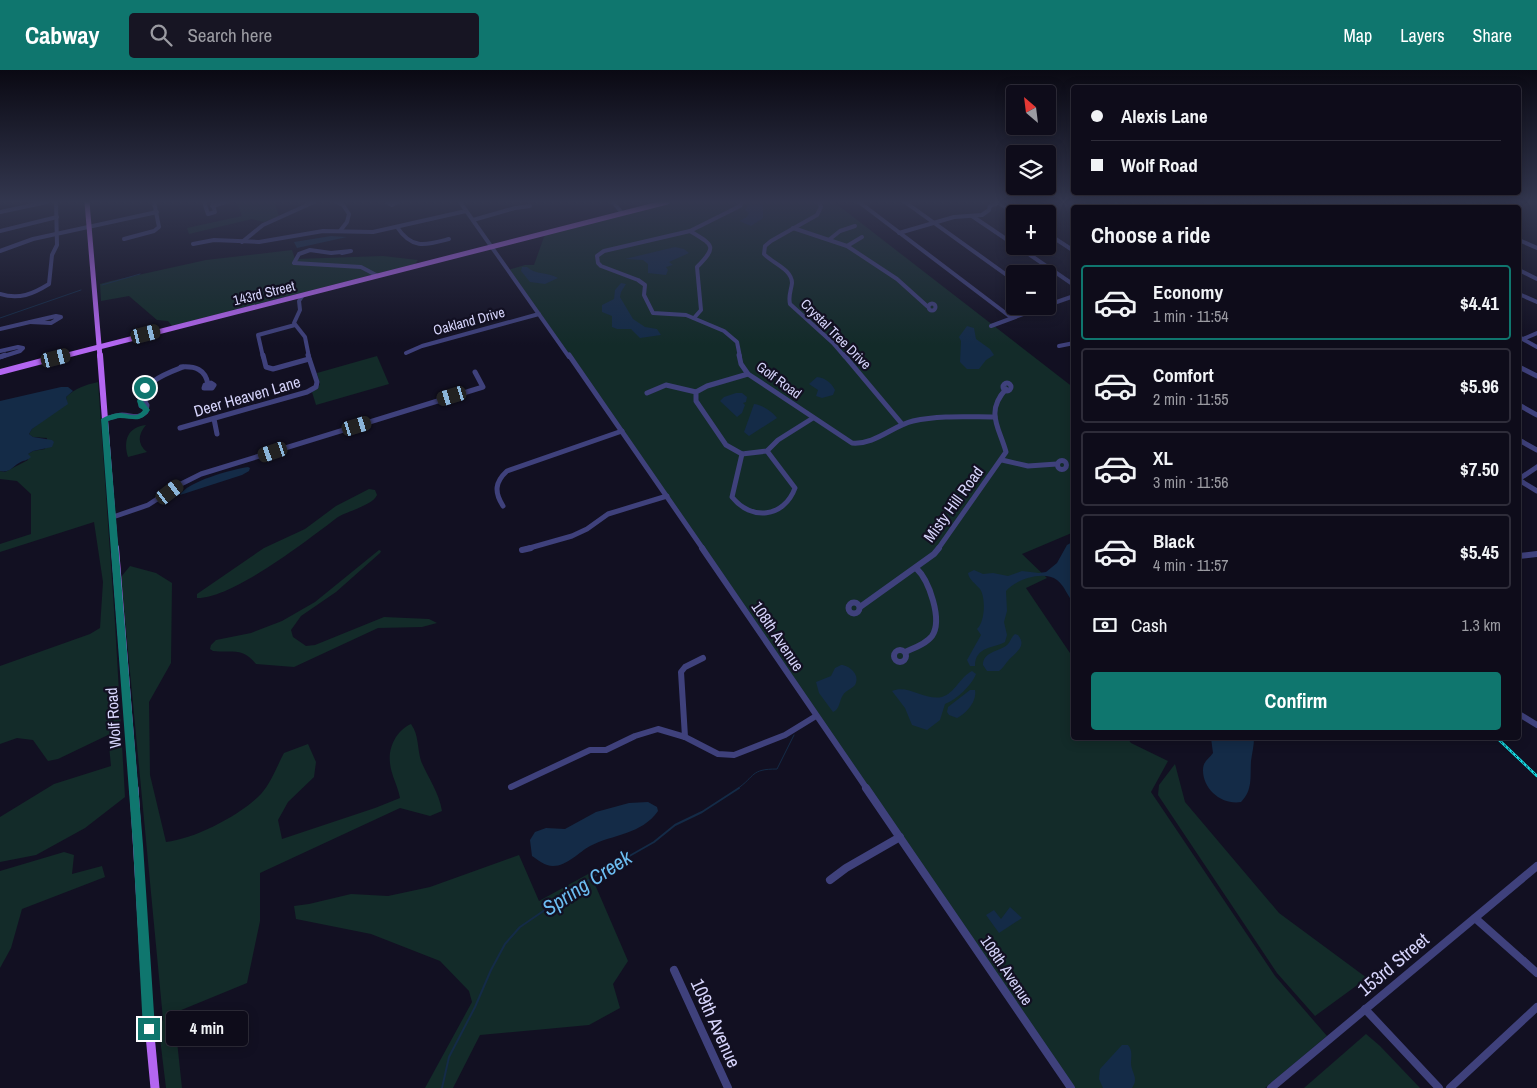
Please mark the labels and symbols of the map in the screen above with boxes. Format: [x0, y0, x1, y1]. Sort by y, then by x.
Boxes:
north arrow [1006, 85, 1056, 135]
street label: 143rd Street [231, 277, 297, 309]
street label: Crystal Tree Drive [797, 295, 875, 373]
street label: Oakland Drive [431, 303, 507, 339]
car [129, 323, 162, 345]
car [39, 347, 72, 369]
street label: Golf Road [753, 358, 805, 402]
street label: Deer Heaven Lane [191, 370, 303, 422]
route start [134, 377, 156, 399]
car [435, 384, 468, 408]
car [340, 414, 373, 438]
car [256, 440, 289, 464]
street label: Misty Hill Road [918, 462, 988, 546]
car [153, 477, 186, 507]
street label: 108th Avenue [746, 597, 810, 675]
street label: Wolf Road [100, 687, 126, 749]
water label: Spring Creek [536, 842, 638, 922]
street label: 153rd Street [1352, 926, 1435, 1002]
street label: 108th Avenue [975, 931, 1039, 1009]
street label: 109th Avenue [685, 974, 747, 1072]
callout: 4 min [166, 1012, 249, 1046]
route end [138, 1018, 160, 1040]

